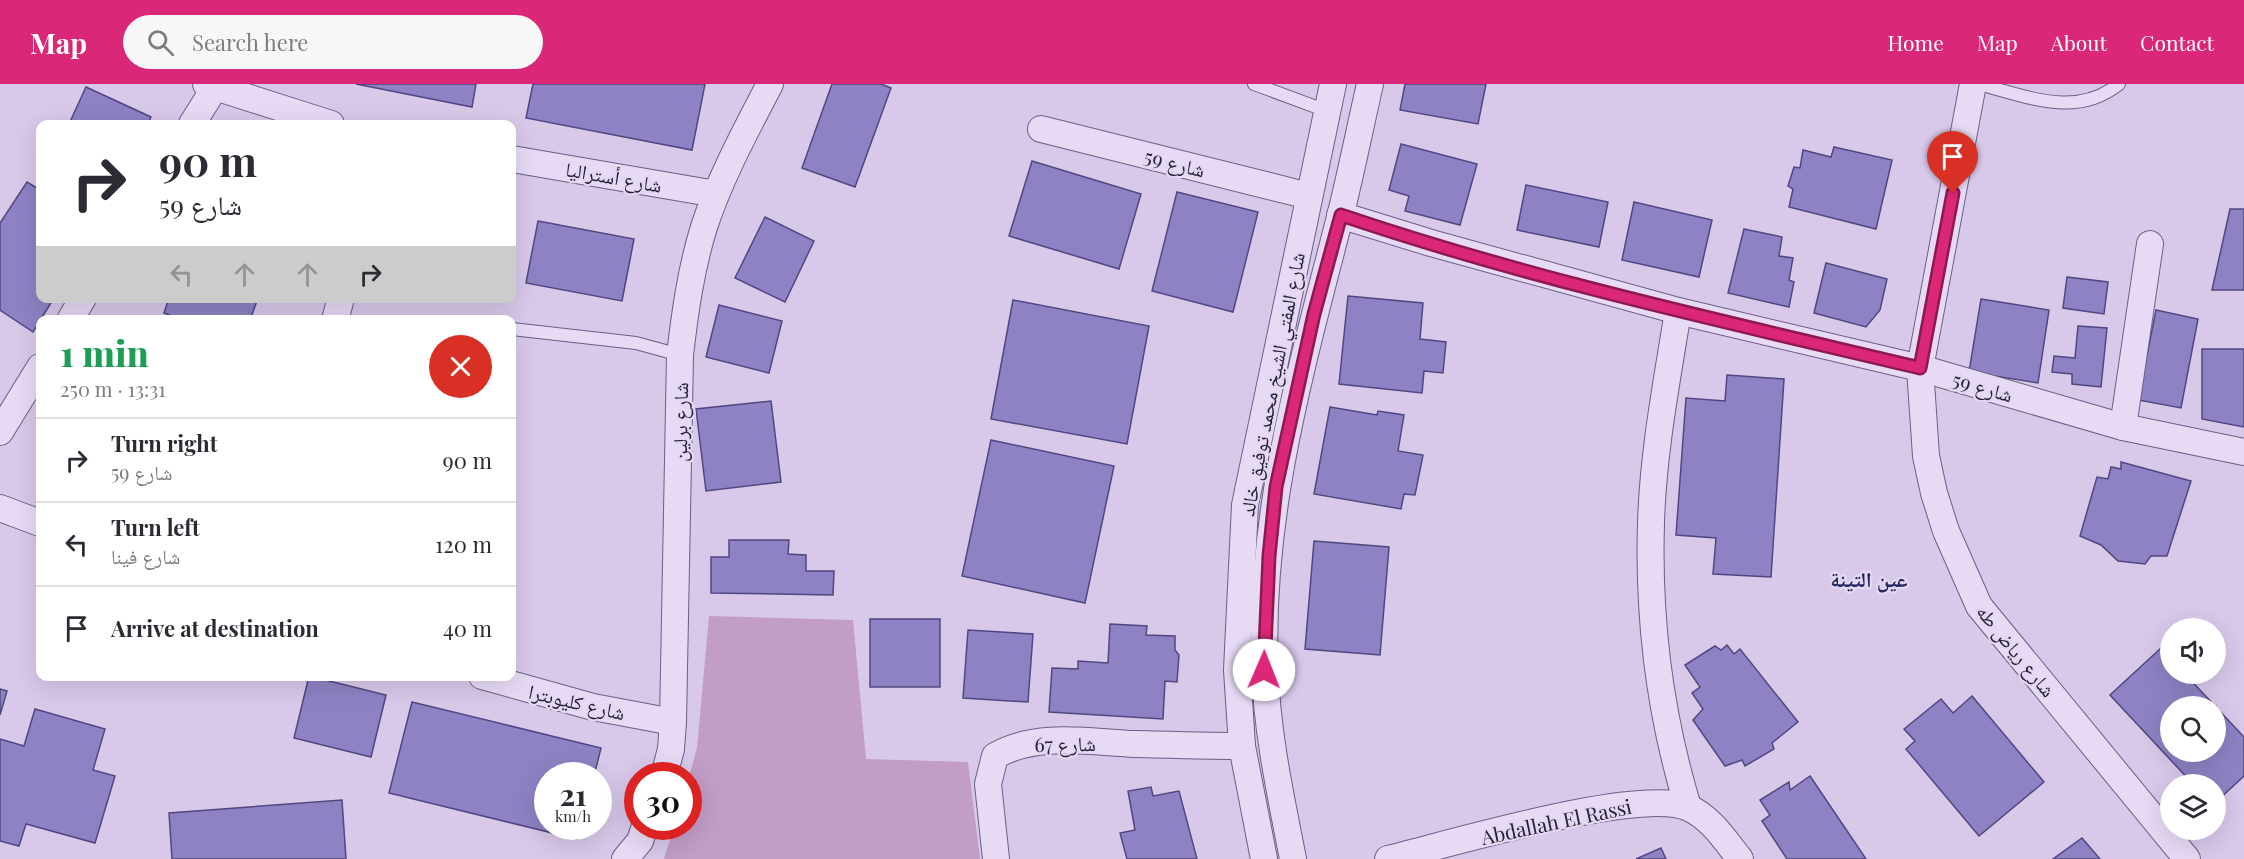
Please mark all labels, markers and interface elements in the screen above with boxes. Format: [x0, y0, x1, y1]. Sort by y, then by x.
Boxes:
search box [123, 15, 543, 69]
text: Map [30, 24, 87, 61]
icon: search [144, 26, 177, 59]
text: Search here [192, 27, 308, 57]
text: Home [1888, 28, 1944, 56]
text: Map [1977, 28, 2018, 56]
text: About [2051, 28, 2107, 56]
text: Contact [2140, 28, 2214, 56]
pin [1927, 131, 1978, 193]
text: 90 m [159, 132, 257, 188]
icon: arrive [1936, 140, 1969, 173]
street label: شارع 59 [1142, 141, 1208, 184]
icon: right [60, 144, 138, 222]
street label: شارع أستراليا [563, 154, 664, 199]
text: شارع 59 [159, 186, 242, 222]
street label: شارع المفتي الشيخ محمد توفيق خالد [1232, 250, 1314, 519]
icon: left [165, 258, 198, 291]
icon: ahead [228, 258, 261, 291]
icon: ahead [291, 258, 324, 291]
icon: right [354, 258, 387, 291]
text: 1 min [60, 328, 149, 376]
button: close [429, 335, 492, 398]
street label: شارع 59 [1949, 365, 2016, 408]
text: 250 m · 13:31 [60, 375, 166, 402]
street label: شارع برلين [665, 382, 694, 462]
text: Turn right [111, 428, 217, 458]
icon: right [60, 444, 93, 477]
text: 90 m [443, 445, 492, 475]
text: شارع 59 [111, 458, 172, 485]
text: Turn left [111, 512, 200, 542]
icon: left [60, 528, 93, 561]
text: 120 m [435, 529, 492, 559]
text: شارع فينا [111, 542, 181, 569]
district label: عين التينة [1830, 564, 1908, 593]
street label: شارع رياض طه [1971, 598, 2063, 703]
icon: arrive [60, 612, 93, 645]
text: Arrive at destination [111, 613, 319, 643]
text: 40 m [443, 613, 492, 643]
map controls [2160, 618, 2226, 840]
button: sound [2160, 618, 2226, 684]
position arrow [1232, 638, 1296, 702]
street label: شارع كليوبترا [526, 677, 628, 726]
button: search [2160, 696, 2226, 762]
street label: شارع 67 [1034, 729, 1096, 758]
speed limit sign: 30 [624, 762, 702, 840]
text: 21 [559, 774, 587, 814]
button: layers [2160, 774, 2226, 840]
street label: Abdallah El Rassi [1477, 792, 1634, 850]
text: km/h [555, 806, 591, 826]

